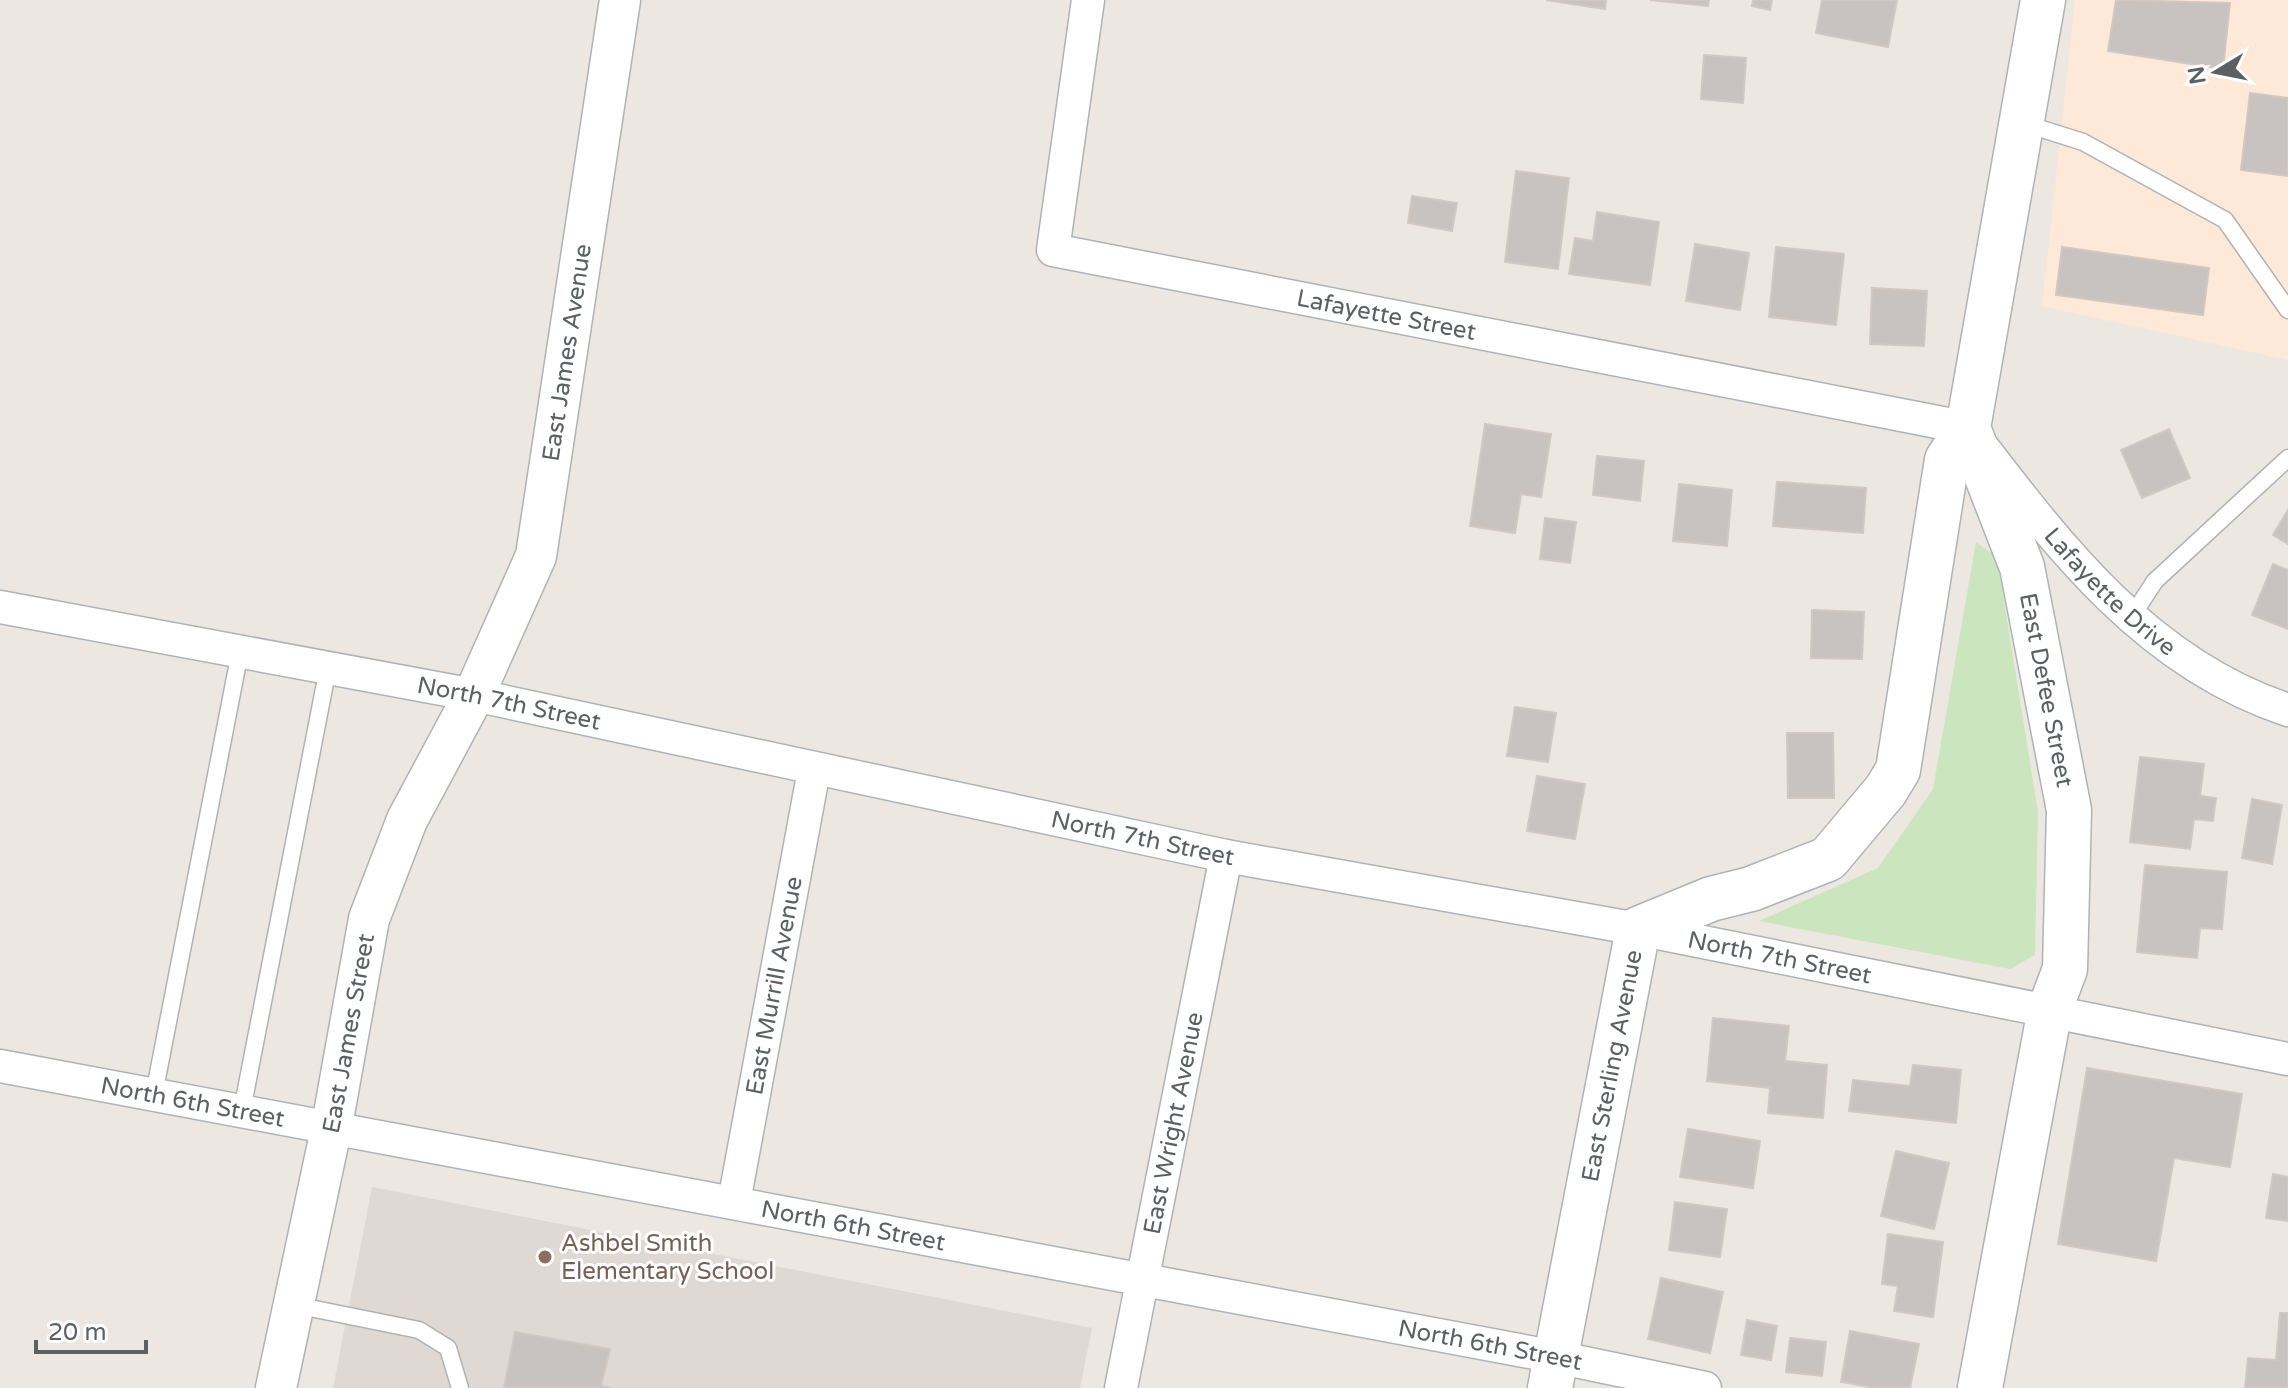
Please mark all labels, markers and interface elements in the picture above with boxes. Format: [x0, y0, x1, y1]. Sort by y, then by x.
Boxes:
north arrow [2176, 32, 2256, 112]
text: N [2183, 64, 2212, 86]
street label: East James Avenue [536, 242, 597, 463]
street label: Lafayette Street [1294, 283, 1478, 346]
street label: Lafayette Drive [2038, 522, 2182, 662]
street label: East Defee Street [2013, 590, 2079, 790]
street label: North 7th Street [415, 670, 603, 736]
street label: North 7th Street [1049, 804, 1237, 872]
street label: East Murrill Avenue [740, 874, 808, 1097]
street label: North 7th Street [1685, 925, 1874, 990]
street label: East James Street [316, 931, 381, 1136]
street label: East Sterling Avenue [1575, 947, 1648, 1184]
street label: East Wright Avenue [1137, 1010, 1209, 1237]
street label: North 6th Street [98, 1071, 287, 1133]
street label: North 6th Street [759, 1194, 948, 1257]
place label: Ashbel Smith Elementary School [561, 1229, 774, 1286]
marker: Ashbel Smith Elementary School [536, 1248, 554, 1266]
scale bar [36, 1304, 146, 1354]
street label: North 6th Street [1396, 1313, 1585, 1377]
text: 20 m [48, 1318, 106, 1347]

